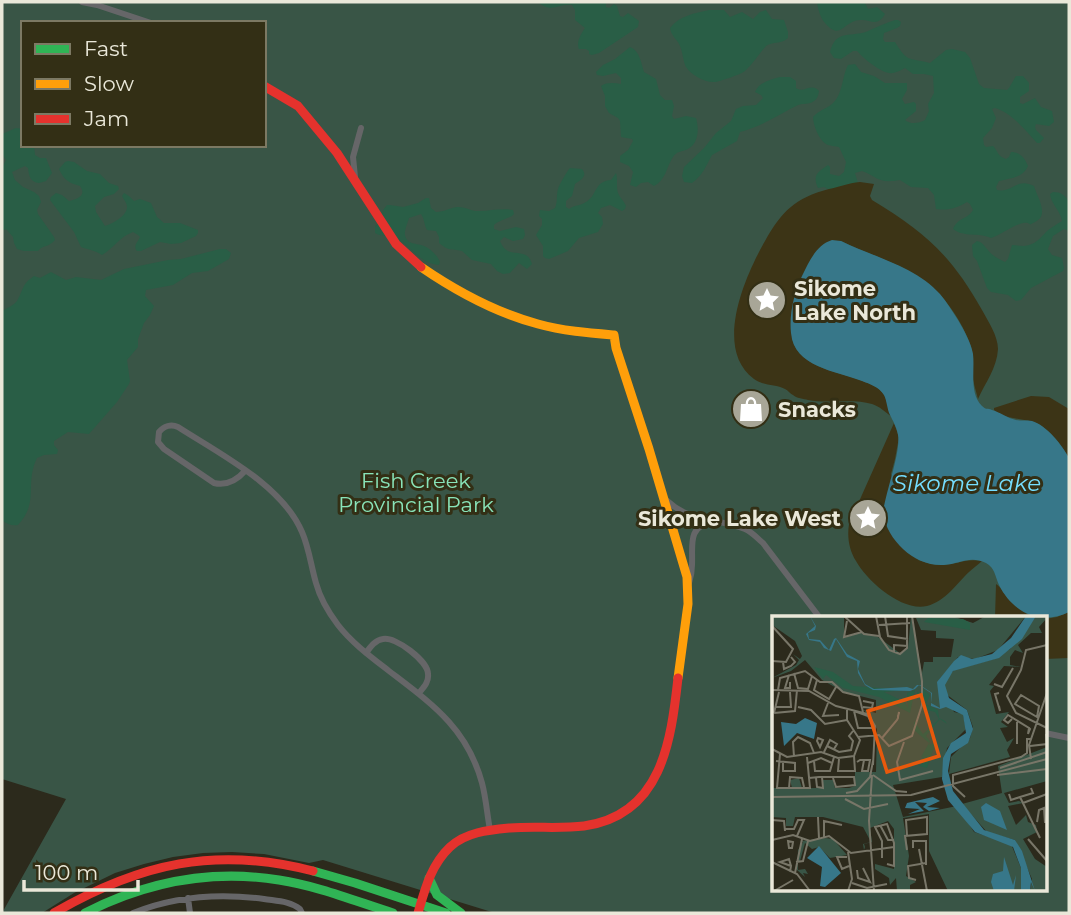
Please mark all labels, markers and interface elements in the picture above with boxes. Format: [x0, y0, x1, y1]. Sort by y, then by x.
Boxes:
legend [21, 21, 266, 147]
text: Fast [84, 36, 128, 61]
text: Slow [84, 71, 134, 96]
text: Jam [83, 106, 129, 131]
place label: Sikome Lake North [794, 276, 916, 325]
place icon: Sikome Lake North [746, 279, 788, 321]
shop icon: Snacks [730, 388, 772, 430]
place label: Snacks [778, 397, 856, 422]
park label: Fish Creek Provincial Park [338, 468, 494, 517]
water label: Sikome Lake [893, 469, 1041, 497]
place icon: Sikome Lake West [847, 497, 889, 539]
place label: Sikome Lake West [638, 506, 841, 531]
inset map [772, 616, 1046, 890]
scale bar [24, 848, 138, 892]
text: 100 m [35, 860, 98, 885]

